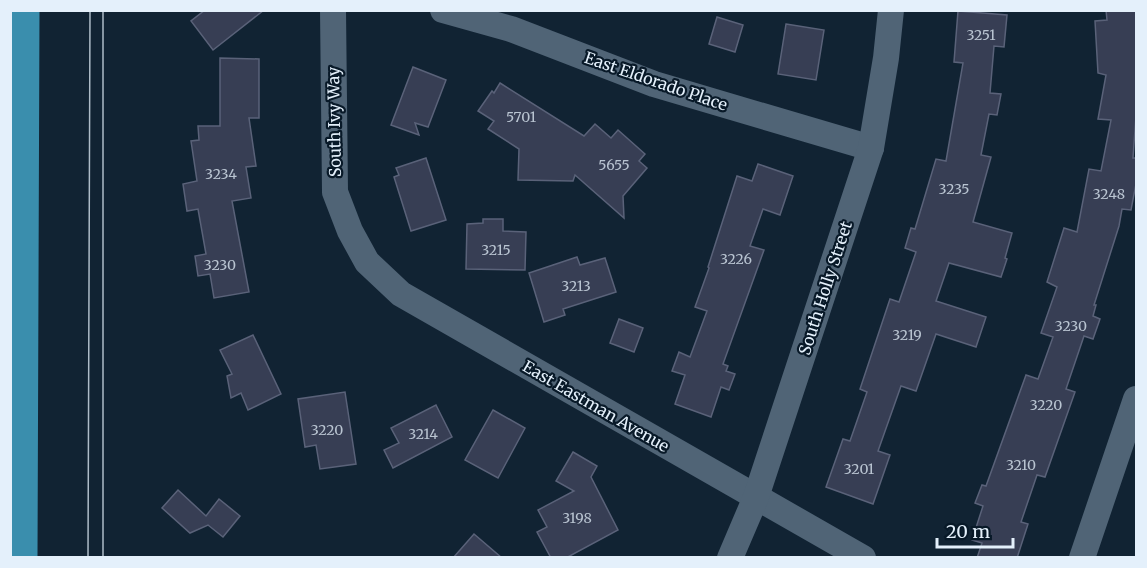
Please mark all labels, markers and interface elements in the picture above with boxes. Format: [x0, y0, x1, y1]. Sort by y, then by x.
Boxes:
house number: 3251 [966, 26, 996, 44]
street label: East Eldorado Place [582, 47, 730, 115]
street label: South Ivy Way [323, 66, 345, 177]
house number: 5701 [506, 108, 536, 126]
house number: 5655 [598, 156, 630, 174]
house number: 3234 [205, 165, 237, 183]
house number: 3235 [939, 180, 969, 198]
house number: 3248 [1093, 185, 1125, 203]
street label: South Holly Street [794, 218, 856, 357]
house number: 3215 [481, 241, 511, 259]
house number: 3226 [720, 250, 752, 268]
house number: 3230 [204, 256, 236, 274]
house number: 3213 [561, 277, 591, 295]
house number: 3230 [1055, 317, 1087, 335]
house number: 3219 [892, 326, 922, 344]
street label: East Eastman Avenue [519, 356, 673, 456]
house number: 3220 [1030, 396, 1062, 414]
house number: 3220 [311, 421, 343, 439]
house number: 3214 [408, 425, 438, 443]
house number: 3210 [1006, 456, 1036, 474]
house number: 3201 [844, 460, 874, 478]
house number: 3198 [562, 509, 592, 527]
scale bar [937, 511, 1014, 549]
text: 20 m [946, 520, 990, 543]

